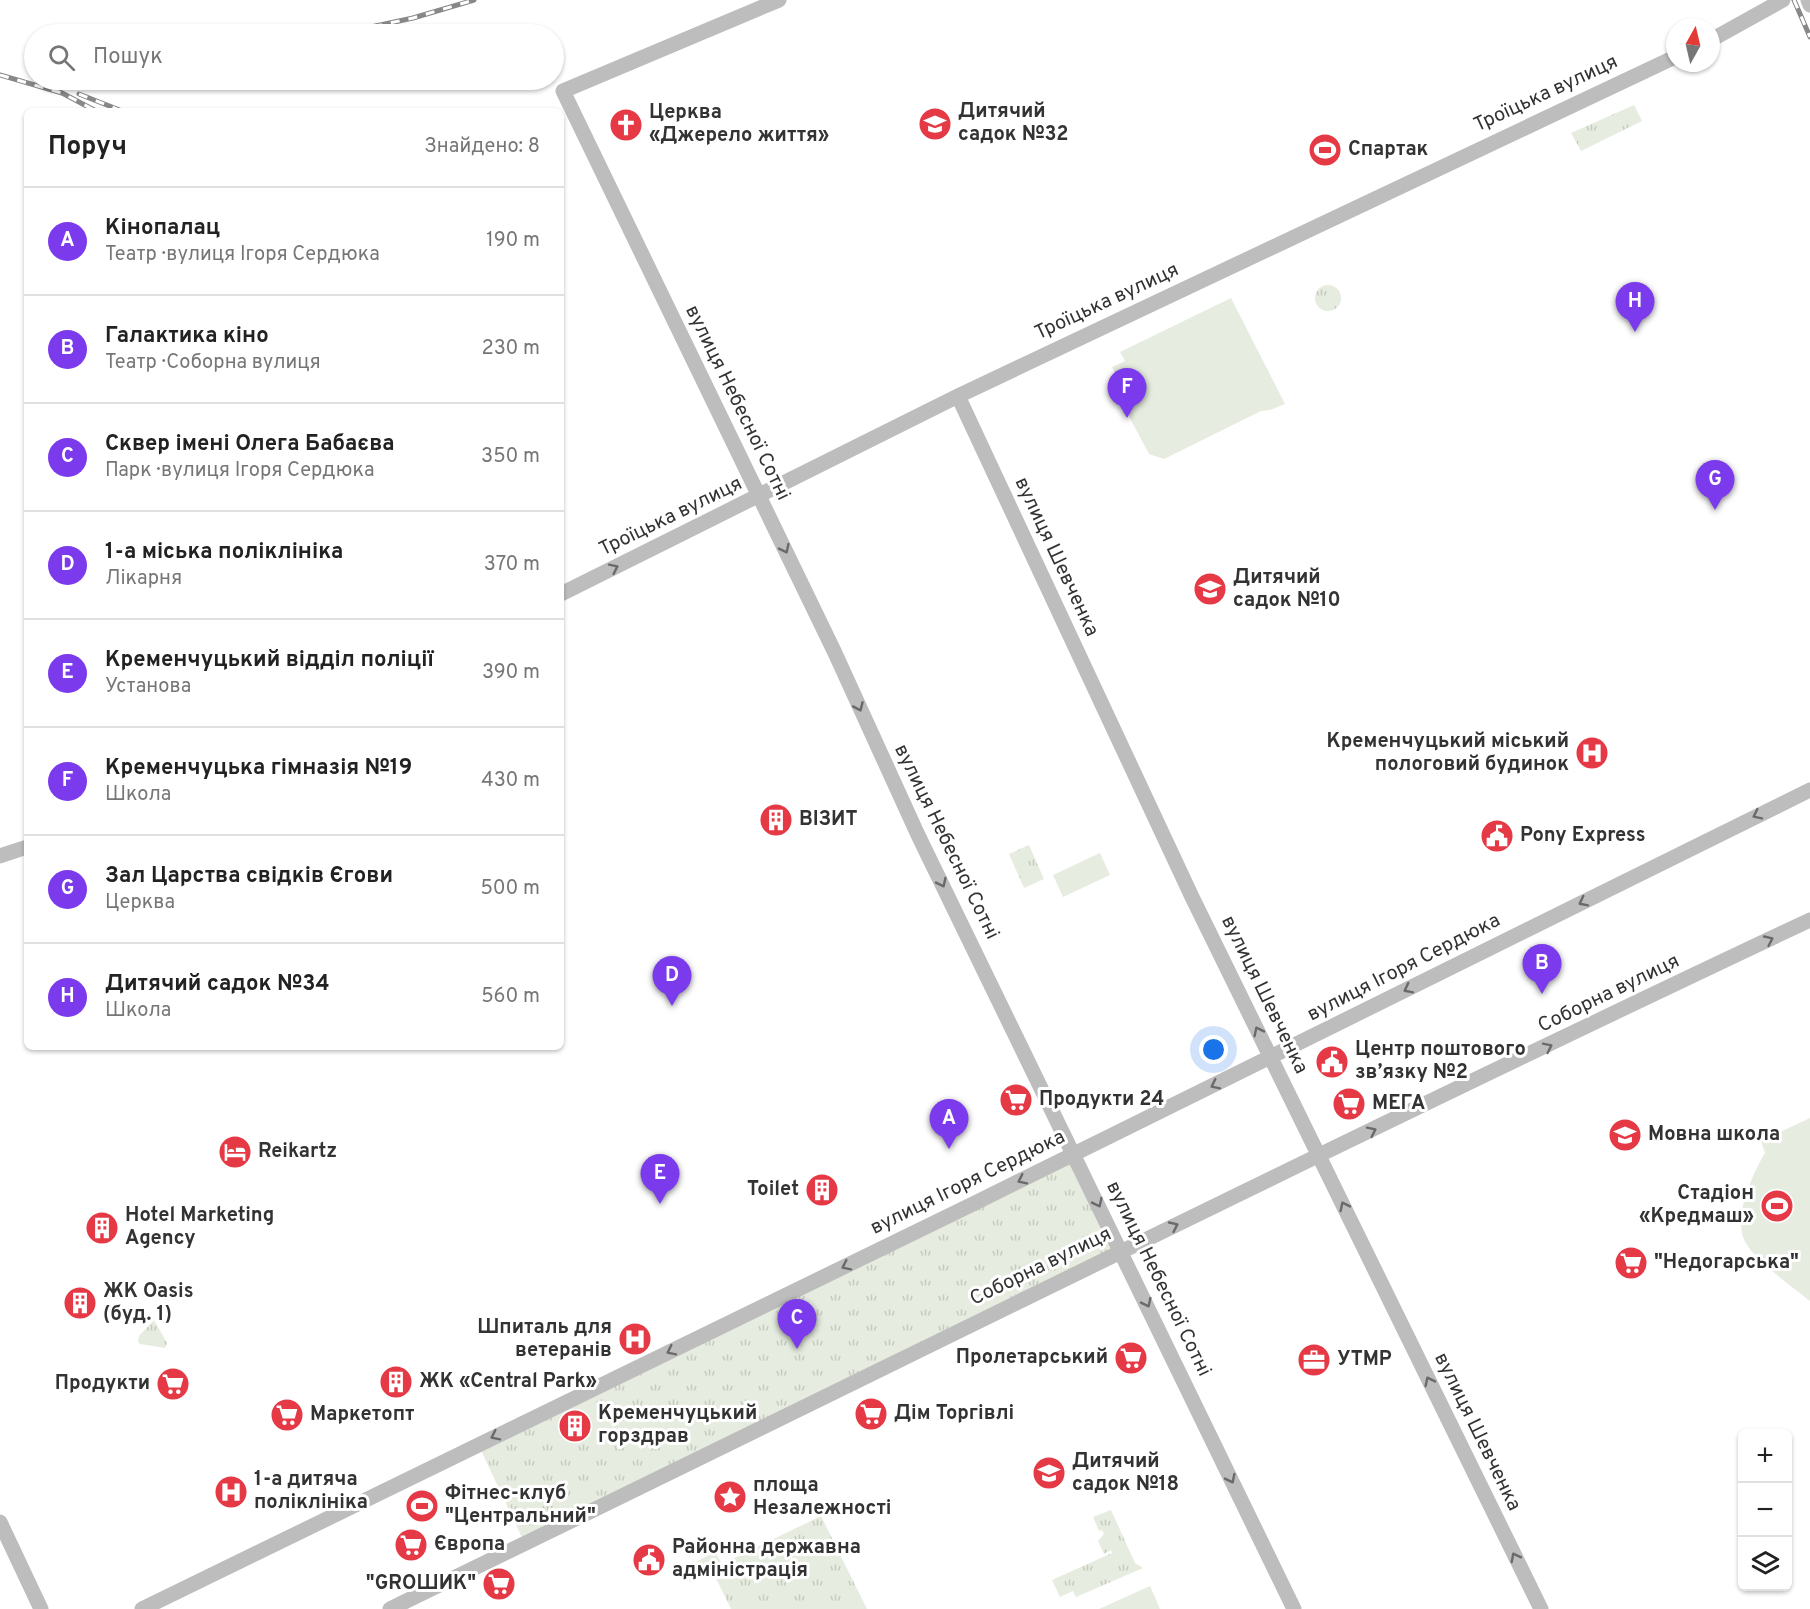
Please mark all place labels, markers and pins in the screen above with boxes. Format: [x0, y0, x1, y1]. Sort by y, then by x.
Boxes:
place label: Дитячий садок №32 [958, 99, 1068, 148]
place label: Церква «Джерело життя» [649, 100, 829, 149]
school or university icon: Дитячий садок №32 [917, 106, 953, 142]
church icon: Церква «Джерело життя» [608, 107, 644, 143]
sports icon: Спартак [1307, 132, 1343, 168]
place label: Спартак [1348, 137, 1429, 163]
pin: H [1616, 282, 1654, 332]
pin: F [1108, 368, 1146, 418]
pin: G [1696, 460, 1734, 510]
place label: Дитячий садок №10 [1233, 565, 1341, 614]
school or university icon: Дитячий садок №10 [1192, 571, 1228, 607]
place label: Кременчуцький міський пологовий будинок [1327, 729, 1569, 778]
hospital icon: Кременчуцький міський пологовий будинок [1574, 735, 1610, 771]
building icon: ВІЗИТ [758, 802, 794, 838]
place label: ВІЗИТ [799, 807, 857, 833]
public building icon: Pony Express [1479, 818, 1515, 854]
place label: Pony Express [1520, 823, 1646, 849]
pin: B [1522, 944, 1562, 994]
pin: D [652, 956, 692, 1006]
place label: Центр поштового зв’язку №2 [1355, 1037, 1526, 1086]
public building icon: Центр поштового зв’язку №2 [1314, 1044, 1350, 1080]
supermarket icon: Продукти 24 [998, 1082, 1034, 1118]
supermarket icon: МЕГА [1331, 1086, 1367, 1122]
place label: Продукти 24 [1039, 1087, 1164, 1113]
place label: МЕГА [1372, 1091, 1425, 1117]
pin: A [930, 1100, 968, 1149]
school or university icon: Мовна школа [1607, 1117, 1643, 1153]
place label: Мовна школа [1648, 1122, 1780, 1148]
hotel icon: Reikartz [217, 1134, 253, 1170]
place label: Reikartz [258, 1139, 337, 1165]
pin: E [640, 1154, 680, 1204]
building icon: Toilet [804, 1172, 840, 1208]
place label: Toilet [747, 1177, 799, 1203]
place label: Стадіон «Кредмаш» [1639, 1181, 1754, 1230]
sports icon: Стадіон «Кредмаш» [1759, 1188, 1795, 1224]
place label: Hotel Marketing Agency [125, 1203, 274, 1252]
building icon: Hotel Marketing Agency [84, 1210, 120, 1246]
supermarket icon: "Недогарська" [1613, 1245, 1649, 1281]
place label: "Недогарська" [1654, 1250, 1799, 1276]
place label: ЖК Oasis (буд. 1) [103, 1279, 194, 1328]
building icon: ЖК Oasis (буд. 1) [62, 1285, 98, 1321]
pin: C [778, 1300, 816, 1349]
place label: Шпиталь для ветеранів [477, 1315, 612, 1364]
hospital icon: Шпиталь для ветеранів [617, 1321, 653, 1357]
supermarket icon: Пролетарський [1113, 1340, 1149, 1376]
office icon: УТМР [1296, 1342, 1332, 1378]
place label: Пролетарський [956, 1345, 1108, 1371]
place label: УТМР [1337, 1347, 1392, 1373]
building icon: ЖК «Central Park» [378, 1364, 414, 1400]
supermarket icon: Продукти [155, 1366, 191, 1402]
place label: ЖК «Central Park» [419, 1369, 597, 1395]
place label: Продукти [55, 1371, 150, 1397]
supermarket icon: Дім Торгівлі [853, 1396, 889, 1432]
supermarket icon: Маркетопт [269, 1397, 305, 1433]
place label: Кременчуцький горздрав [598, 1401, 757, 1450]
place label: Дім Торгівлі [894, 1401, 1014, 1427]
place label: Маркетопт [310, 1402, 415, 1428]
building icon: Кременчуцький горздрав [557, 1408, 593, 1444]
place label: Дитячий садок №18 [1072, 1449, 1179, 1498]
school or university icon: Дитячий садок №18 [1031, 1455, 1067, 1491]
place label: 1-а дитяча поліклініка [254, 1467, 368, 1516]
place label: площа Незалежності [753, 1473, 891, 1522]
hospital icon: 1-а дитяча поліклініка [213, 1474, 249, 1510]
place icon: площа Незалежності [712, 1479, 748, 1515]
place label: Фітнес-клуб "Центральний" [445, 1481, 596, 1530]
sports icon: Фітнес-клуб "Центральний" [404, 1488, 440, 1524]
supermarket icon: Європа [393, 1527, 429, 1563]
place label: Європа [434, 1532, 505, 1558]
place label: Районна державна адміністрація [672, 1535, 861, 1584]
public building icon: Районна державна адміністрація [631, 1542, 667, 1578]
supermarket icon: "GROШИК" [481, 1566, 517, 1602]
place label: "GROШИК" [366, 1571, 476, 1597]

